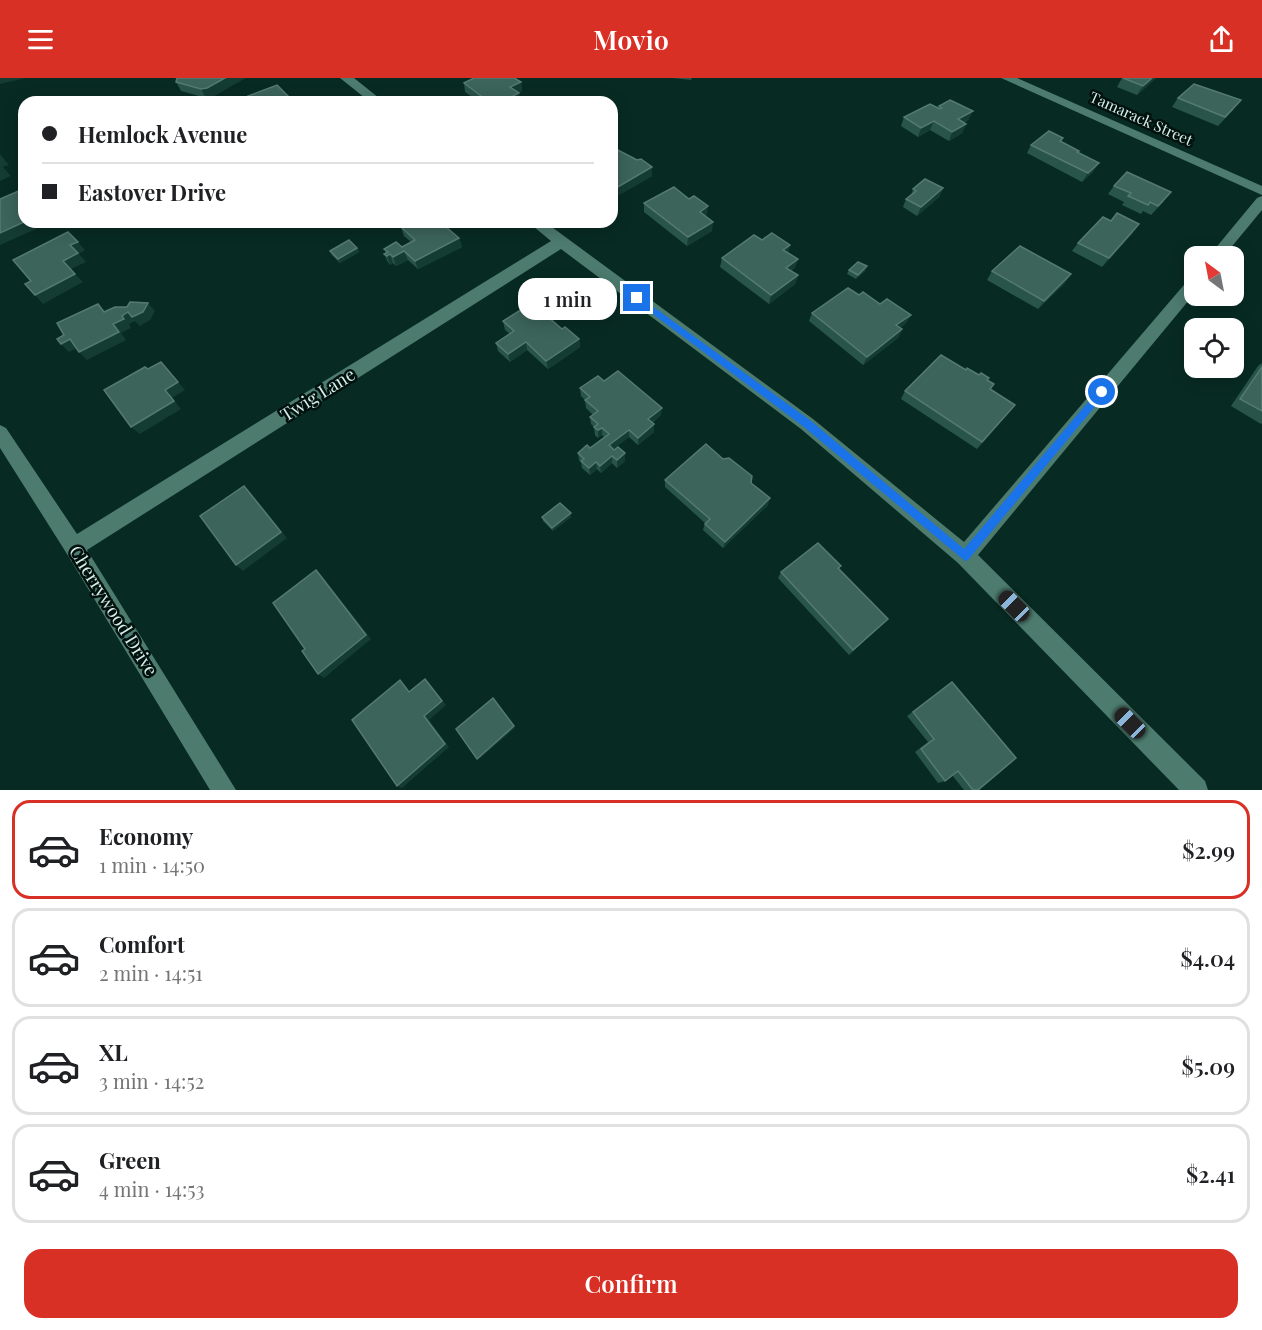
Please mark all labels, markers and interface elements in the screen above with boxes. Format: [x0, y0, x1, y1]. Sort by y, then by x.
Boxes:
text: Movio [593, 21, 669, 57]
icon: menu [24, 23, 57, 56]
icon: share [1205, 23, 1238, 56]
street label: Tamarack Street [1087, 86, 1197, 150]
text: Hemlock Avenue [78, 119, 247, 149]
text: Eastover Drive [78, 177, 226, 207]
north arrow [1184, 246, 1244, 306]
map controls [1184, 246, 1244, 378]
callout: 1 min [517, 277, 616, 319]
route end [623, 284, 650, 311]
text: 1 min [543, 285, 592, 312]
button: locate [1184, 318, 1244, 378]
street label: Twig Lane [276, 362, 359, 427]
route start [1088, 378, 1115, 405]
street label: Cherrywood Drive [64, 541, 164, 680]
car [995, 587, 1033, 625]
car [1111, 704, 1149, 742]
text: Economy [99, 821, 193, 851]
icon: car [27, 823, 81, 877]
text: $2.99 [1182, 835, 1235, 865]
text: 1 min · 14:50 [99, 851, 205, 878]
text: Comfort [99, 929, 185, 959]
icon: car [27, 931, 81, 985]
text: $4.04 [1180, 943, 1235, 973]
text: 2 min · 14:51 [99, 959, 203, 986]
text: XL [99, 1037, 128, 1067]
icon: car [27, 1039, 81, 1093]
text: $5.09 [1181, 1051, 1235, 1081]
text: 3 min · 14:52 [99, 1067, 204, 1094]
text: Green [99, 1145, 161, 1175]
icon: car [27, 1147, 81, 1201]
text: $2.41 [1186, 1159, 1235, 1189]
text: 4 min · 14:53 [99, 1175, 205, 1202]
button: Confirm [24, 1249, 1238, 1318]

